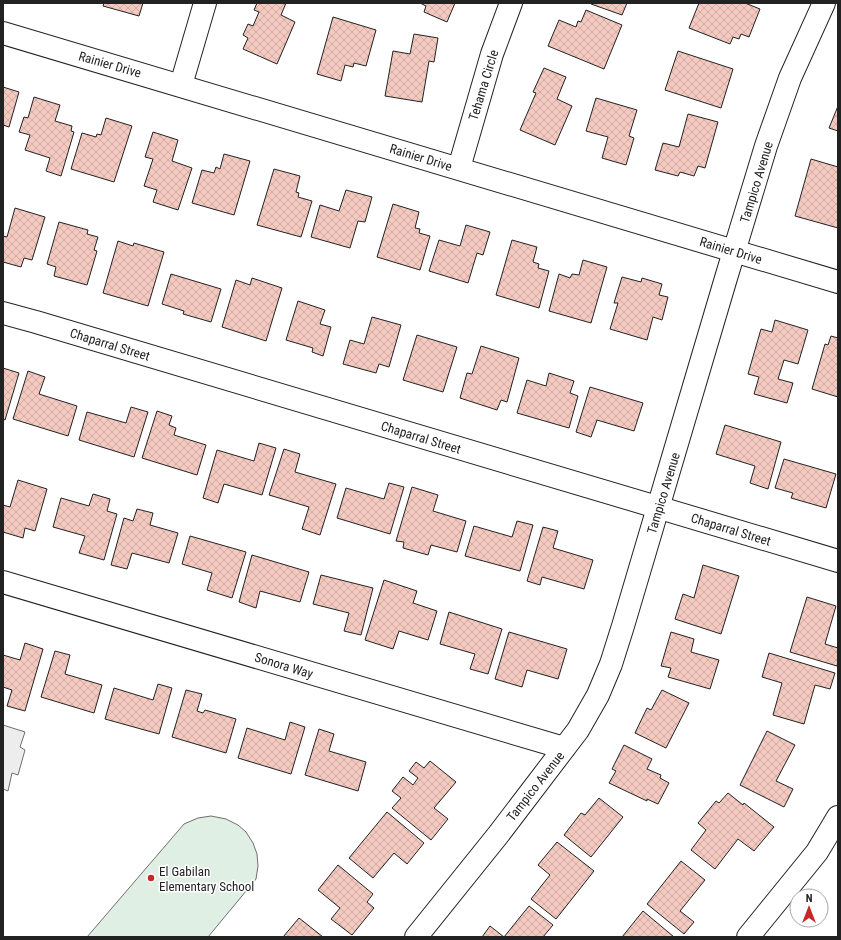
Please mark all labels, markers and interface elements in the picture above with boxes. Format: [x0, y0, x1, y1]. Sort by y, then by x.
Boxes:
street label: Rainier Drive [77, 48, 143, 81]
street label: Tehama Circle [466, 48, 501, 122]
street label: Tampico Avenue [737, 140, 776, 225]
street label: Rainier Drive [388, 141, 454, 174]
street label: Rainier Drive [698, 234, 764, 267]
street label: Chaparral Street [68, 325, 152, 364]
street label: Chaparral Street [379, 418, 463, 457]
street label: Tampico Avenue [644, 451, 683, 536]
street label: Chaparral Street [689, 510, 773, 549]
street label: Sonora Way [253, 649, 315, 682]
street label: Tampico Avenue [504, 748, 567, 824]
place label: El Gabilan Elementary School [159, 864, 254, 894]
marker: El Gabilan Elementary School [146, 873, 156, 883]
north arrow [789, 888, 829, 928]
text: N [806, 892, 813, 905]

